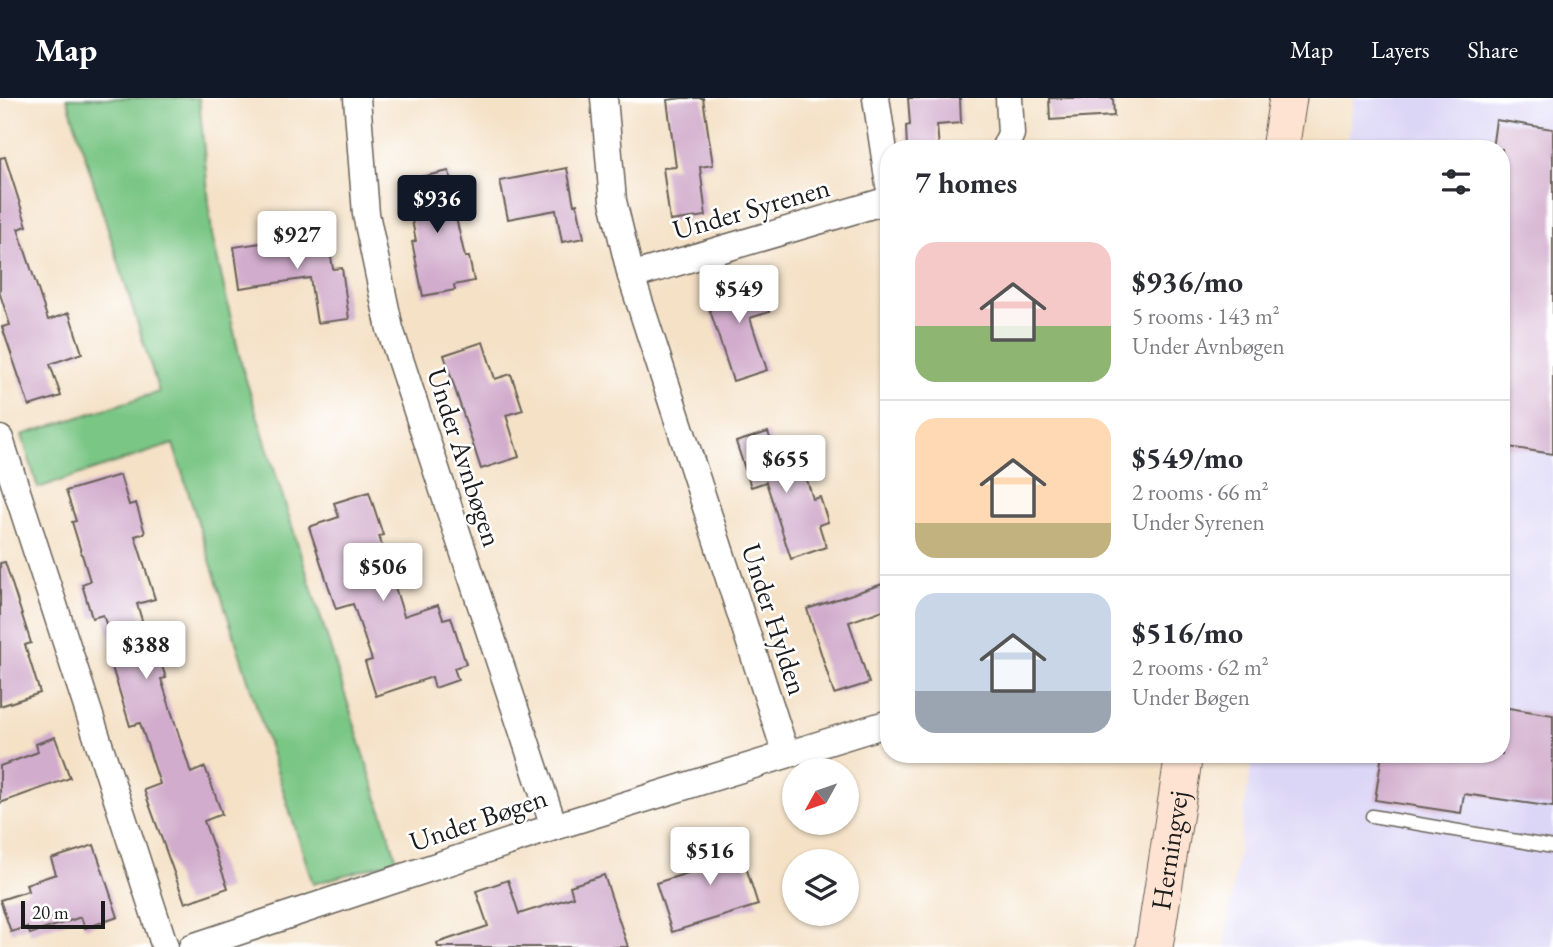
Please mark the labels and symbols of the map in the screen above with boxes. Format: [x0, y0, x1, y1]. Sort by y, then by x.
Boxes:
street label: Under Syrenen [668, 168, 834, 248]
pin: $936 [396, 176, 478, 235]
pin: $927 [256, 212, 338, 271]
pin: $549 [698, 266, 780, 325]
street label: Under Avnbøgen [419, 363, 511, 551]
pin: $655 [745, 436, 827, 495]
street label: Under Hylden [734, 539, 816, 699]
pin: $506 [342, 544, 424, 603]
pin: $388 [105, 622, 187, 681]
north arrow [782, 758, 859, 835]
street label: Under Bøgen [404, 779, 552, 859]
street label: Herningvej [1142, 788, 1196, 912]
pin: $516 [669, 828, 751, 887]
scale bar [21, 898, 105, 930]

